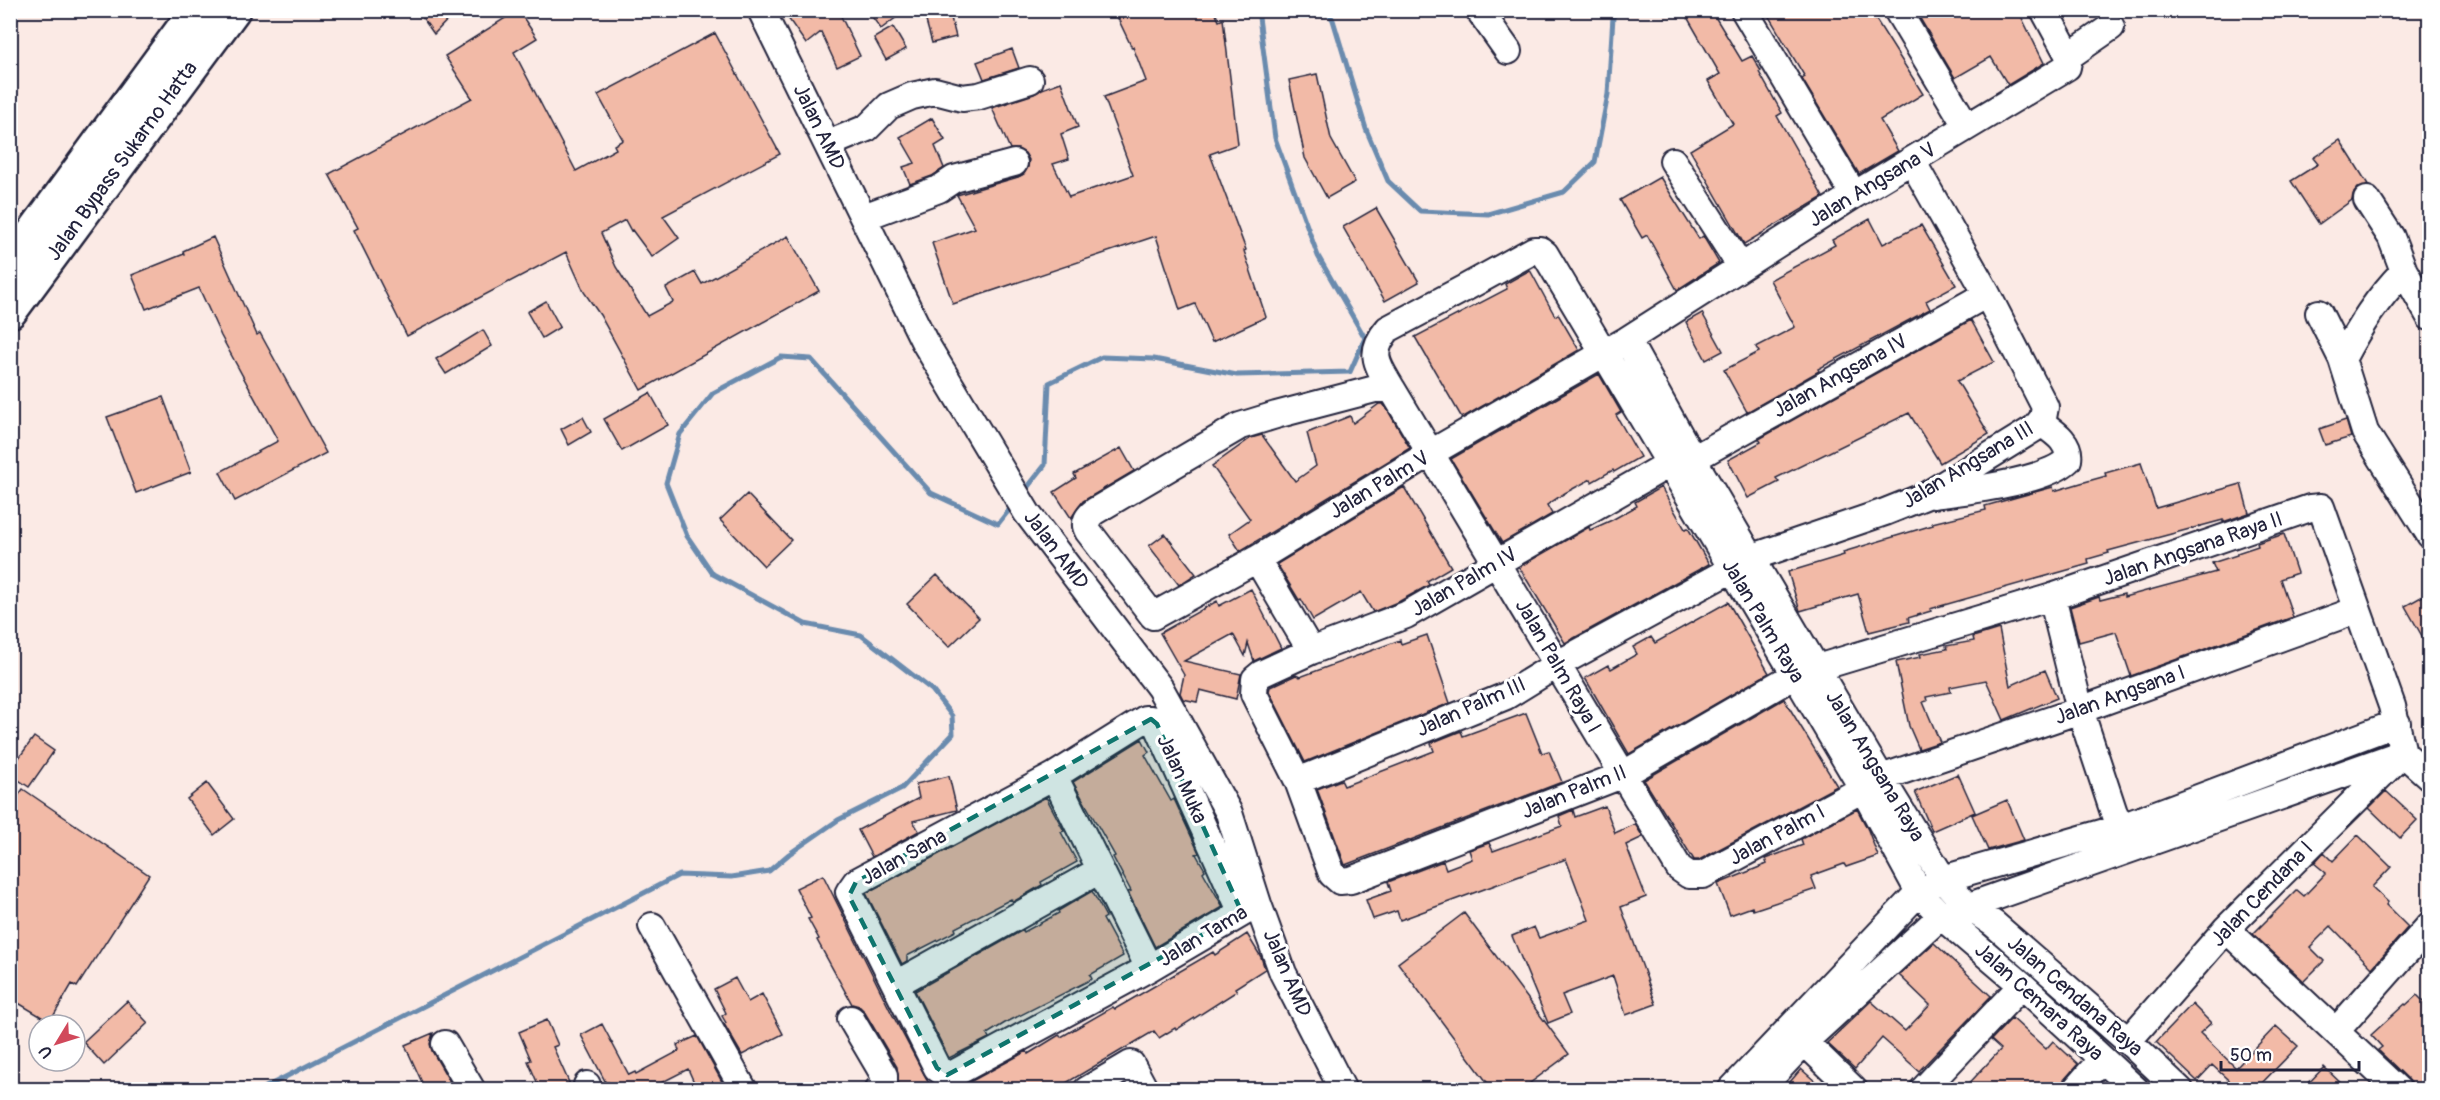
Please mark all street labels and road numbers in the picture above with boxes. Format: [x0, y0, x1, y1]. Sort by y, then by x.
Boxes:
street label: Jalan Bypass Sukarno Hatta [40, 56, 204, 266]
street label: Jalan AMD [787, 80, 851, 174]
street label: Jalan Angsana V [1803, 136, 1941, 234]
street label: Jalan Angsana IV [1768, 328, 1912, 424]
street label: Jalan Angsana III [1897, 415, 2039, 515]
street label: Jalan Palm V [1324, 445, 1434, 525]
street label: Jalan AMD [1017, 505, 1095, 595]
street label: Jalan Angsana Raya II [2100, 506, 2286, 592]
street label: Jalan Palm IV [1406, 541, 1522, 623]
street label: Jalan Palm Raya [1715, 554, 1811, 688]
street label: Jalan Palm Raya I [1509, 594, 1607, 738]
street label: Jalan Angsana I [2051, 659, 2189, 731]
street label: Jalan Palm III [1412, 671, 1530, 743]
street label: Jalan Angsana Raya [1819, 685, 1931, 847]
street label: Jalan Muka [1150, 730, 1214, 828]
street label: Jalan Palm II [1517, 759, 1631, 825]
street label: Jalan Palm I [1724, 798, 1830, 872]
street label: Jalan Sana [857, 823, 951, 891]
street label: Jalan Cendana I [2205, 835, 2319, 953]
street label: Jalan Tama [1154, 899, 1252, 973]
street label: Jalan AMD [1257, 925, 1317, 1021]
street label: Jalan Cendana Raya [2001, 930, 2149, 1062]
street label: Jalan Cemara Raya [1969, 937, 2109, 1067]

